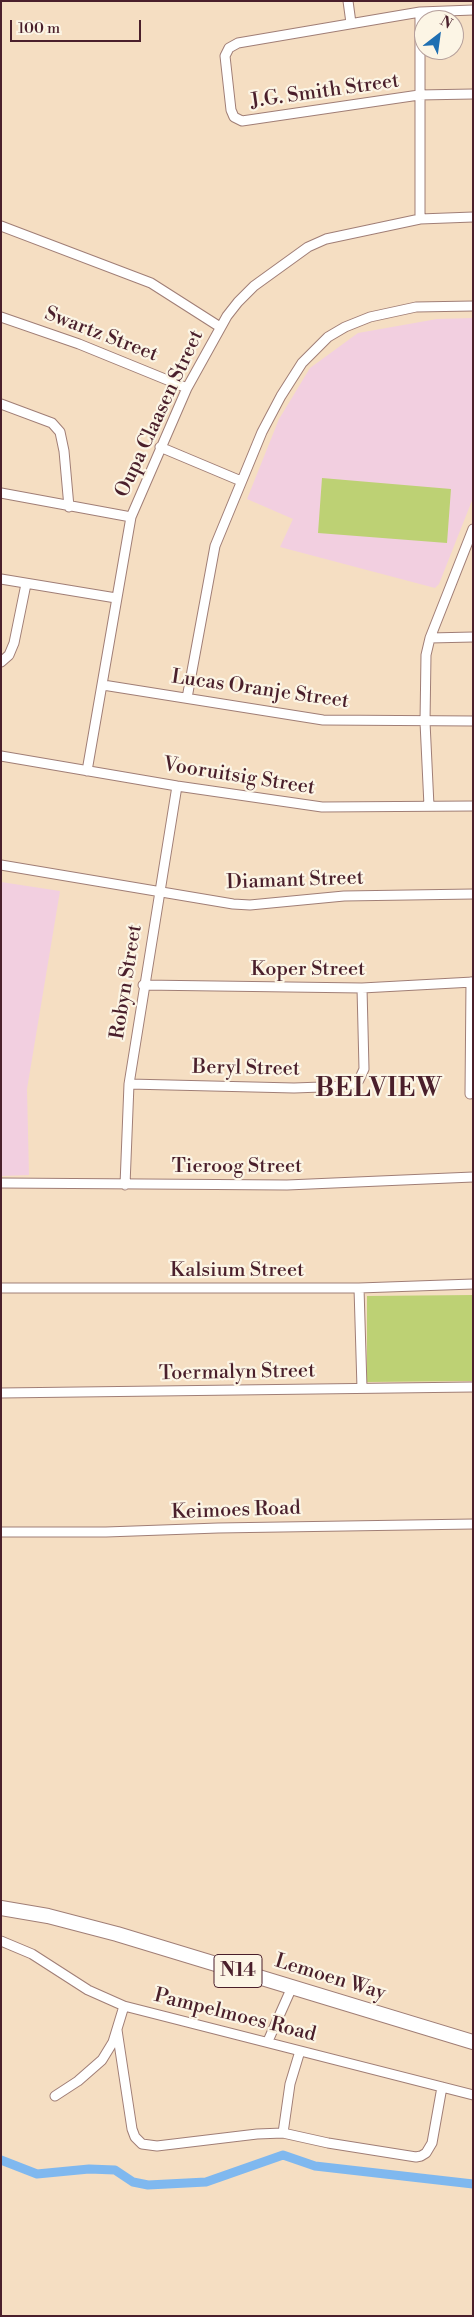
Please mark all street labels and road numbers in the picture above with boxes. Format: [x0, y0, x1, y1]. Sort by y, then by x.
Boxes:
street label: J.G. Smith Street [249, 70, 401, 114]
street label: Swartz Street [41, 302, 161, 368]
street label: Oupa Claasen Street [111, 326, 209, 502]
street label: Lucas Oranje Street [170, 666, 350, 714]
street label: Vooruitsig Street [161, 753, 317, 801]
street label: Diamant Street [226, 867, 364, 895]
street label: Robyn Street [106, 923, 148, 1041]
street label: Koper Street [251, 958, 365, 982]
street label: Beryl Street [192, 1056, 300, 1082]
street label: Tieroog Street [172, 1155, 302, 1179]
street label: Kalsium Street [170, 1259, 304, 1283]
street label: Toermalyn Street [159, 1360, 315, 1386]
street label: Keimoes Road [171, 1497, 301, 1525]
street label: Lemoen Way [272, 1950, 388, 2006]
road number: N14 [214, 1954, 262, 1988]
street label: Pampelmoes Road [152, 1984, 318, 2048]

